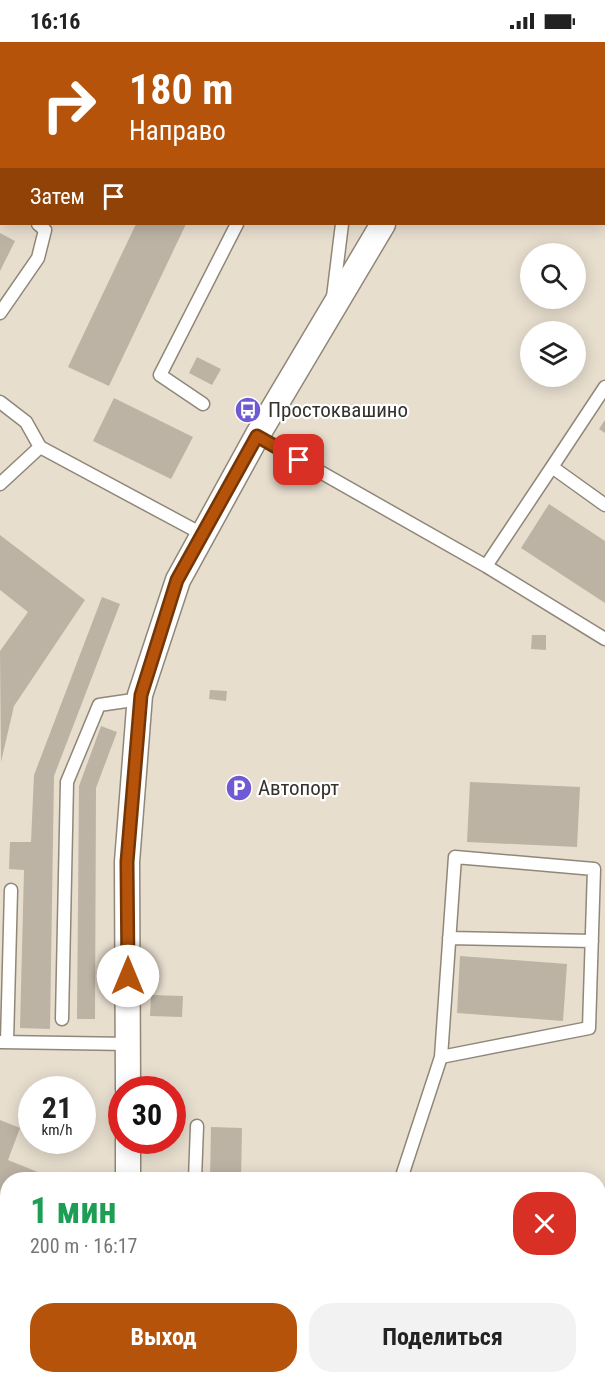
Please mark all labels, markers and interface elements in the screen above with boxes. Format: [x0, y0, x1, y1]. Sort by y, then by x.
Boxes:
text: 16:16 [30, 9, 81, 34]
text: 180 m [129, 65, 234, 114]
icon: right [30, 66, 108, 144]
text: Направо [129, 115, 226, 147]
icon: arrive [97, 180, 130, 213]
text: Затем [30, 184, 85, 209]
map controls [520, 243, 586, 387]
button: search [520, 243, 586, 309]
button: layers [520, 321, 586, 387]
bus stop icon: Простоквашино [233, 395, 263, 425]
place label: Простоквашино [268, 398, 408, 422]
pin [273, 434, 324, 485]
icon: arrive [282, 443, 315, 476]
parking icon: Автопорт [224, 773, 254, 803]
place label: Автопорт [258, 776, 339, 800]
position arrow [96, 944, 160, 1008]
speed limit sign: 30 [108, 1076, 186, 1154]
text: 21 [42, 1090, 72, 1125]
text: km/h [42, 1121, 72, 1139]
text: 1 мин [30, 1190, 116, 1232]
button: close [513, 1192, 576, 1255]
text: 200 m · 16:17 [30, 1234, 137, 1258]
button: Выход [30, 1303, 297, 1372]
button: Поделиться [309, 1303, 576, 1372]

